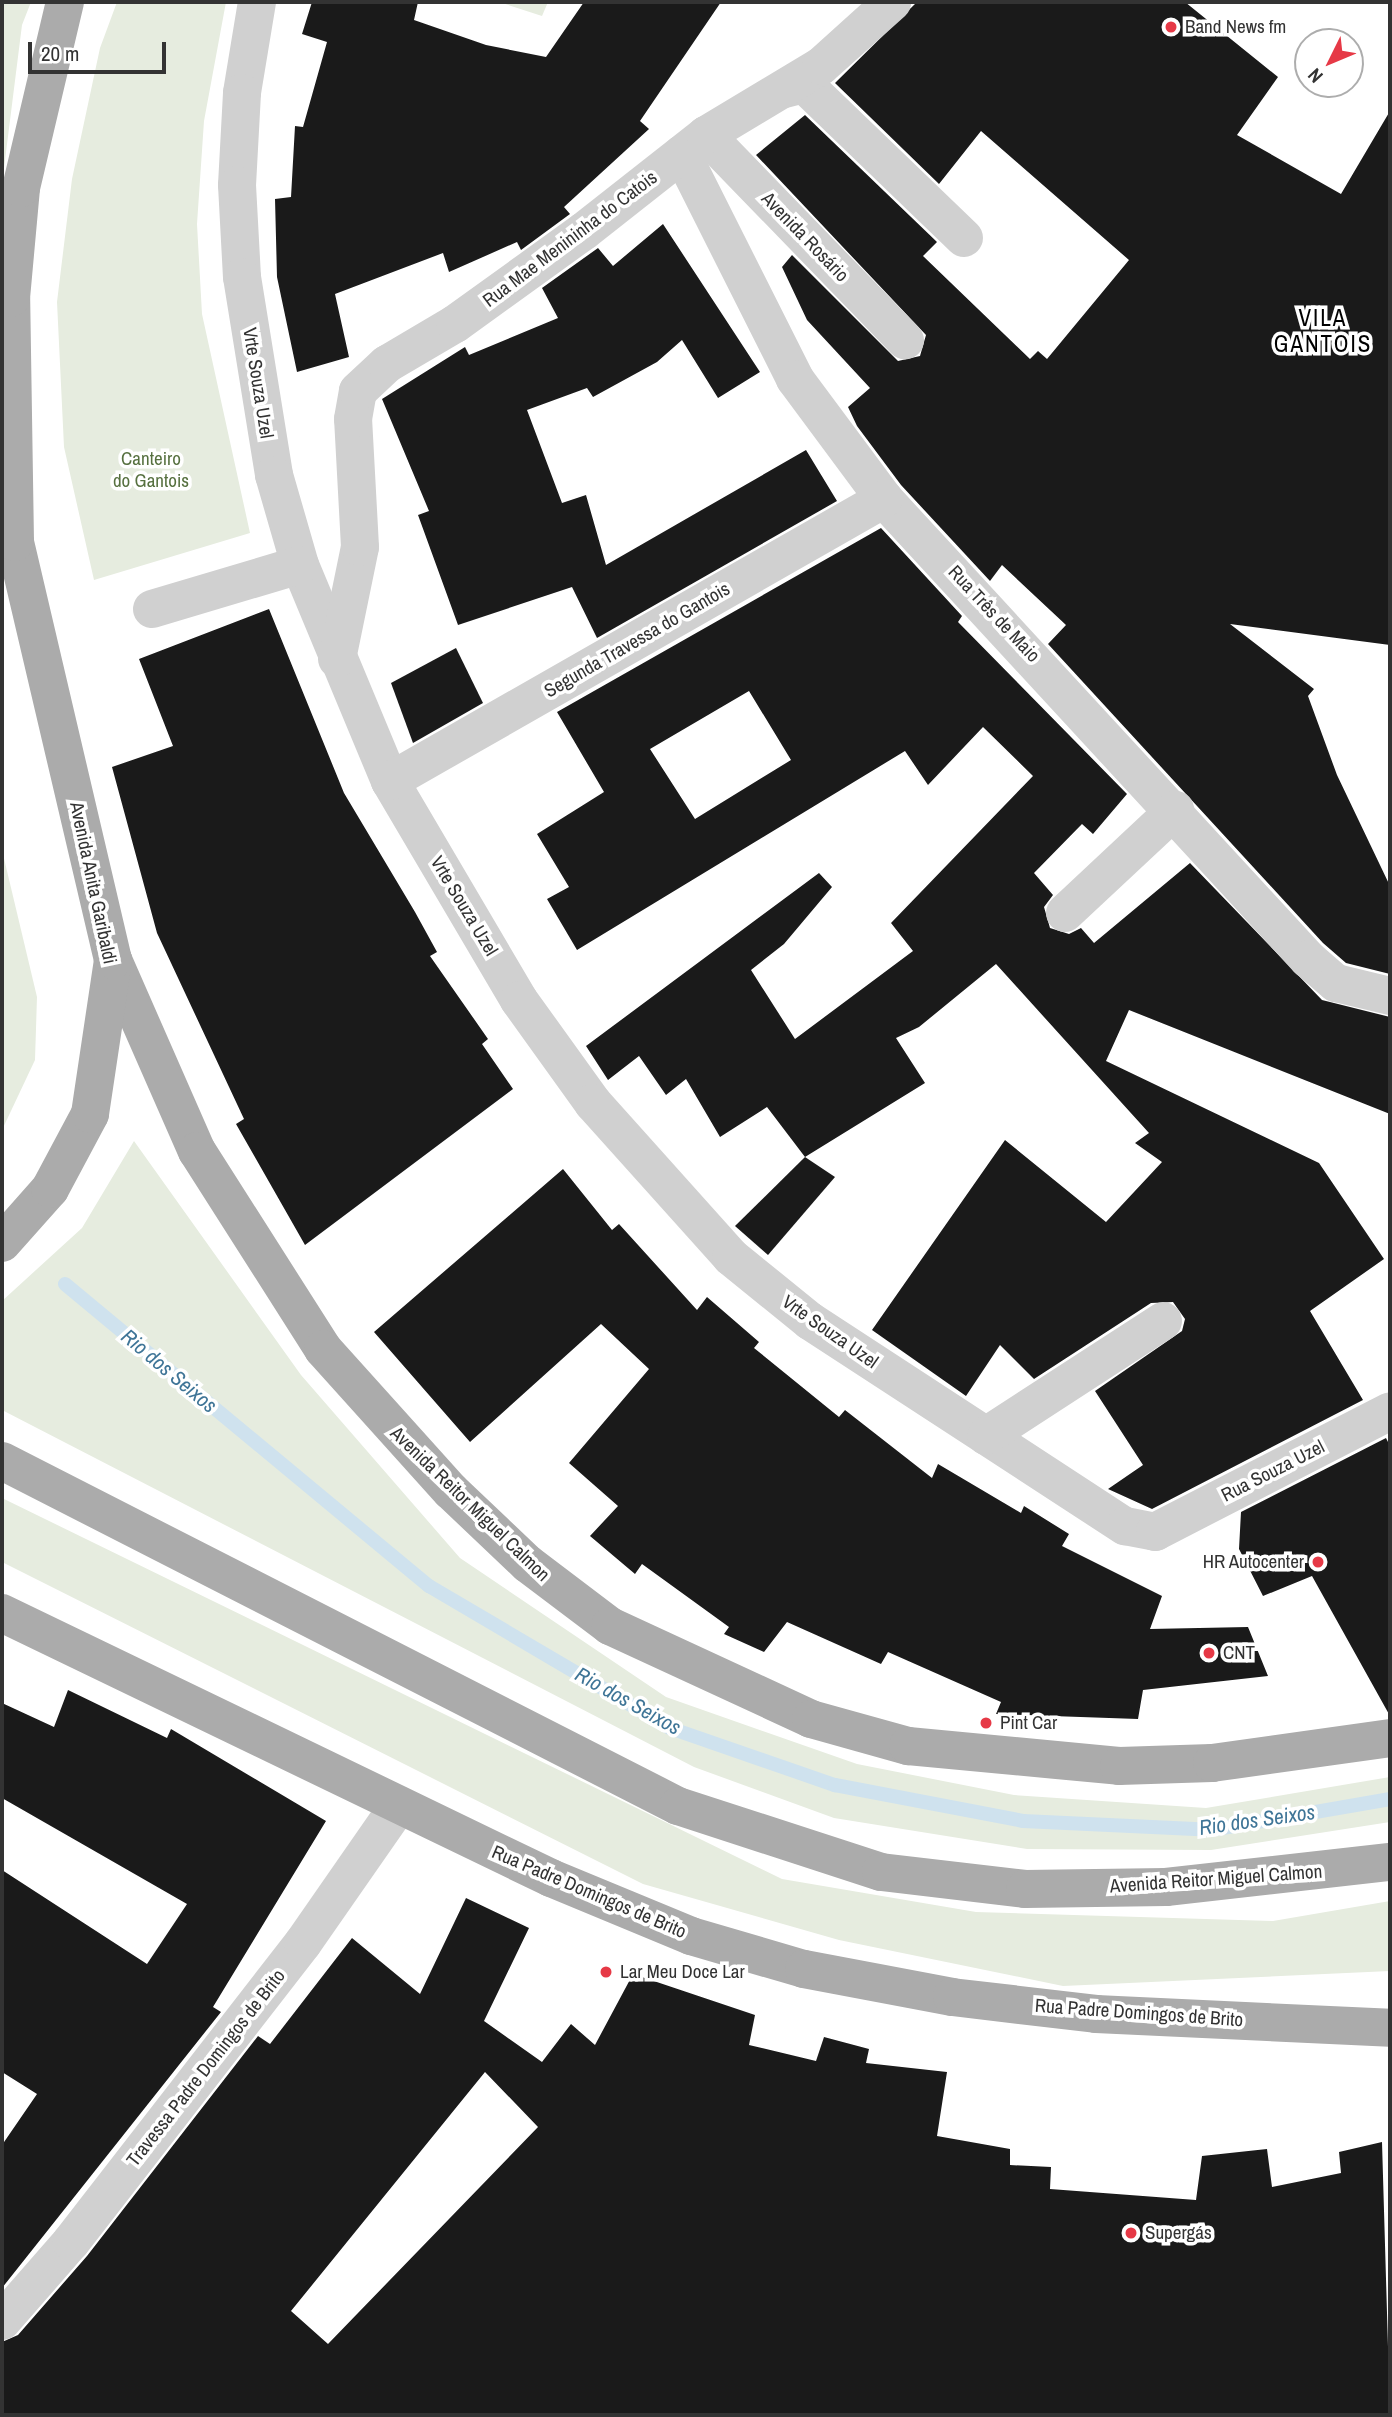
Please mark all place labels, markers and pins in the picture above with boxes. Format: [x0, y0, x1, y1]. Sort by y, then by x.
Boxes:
place label: Band News fm [1185, 16, 1286, 38]
marker: Band News fm [1163, 19, 1179, 35]
place label: HR Autocenter [1202, 1551, 1304, 1573]
marker: HR Autocenter [1310, 1554, 1326, 1570]
place label: CNT [1223, 1642, 1255, 1664]
marker: CNT [1201, 1645, 1217, 1661]
place label: Pint Car [1000, 1712, 1057, 1734]
marker: Pint Car [978, 1715, 994, 1731]
place label: Lar Meu Doce Lar [620, 1961, 745, 1983]
marker: Lar Meu Doce Lar [598, 1964, 614, 1980]
place label: Supergás [1145, 2222, 1212, 2244]
marker: Supergás [1123, 2225, 1139, 2241]

